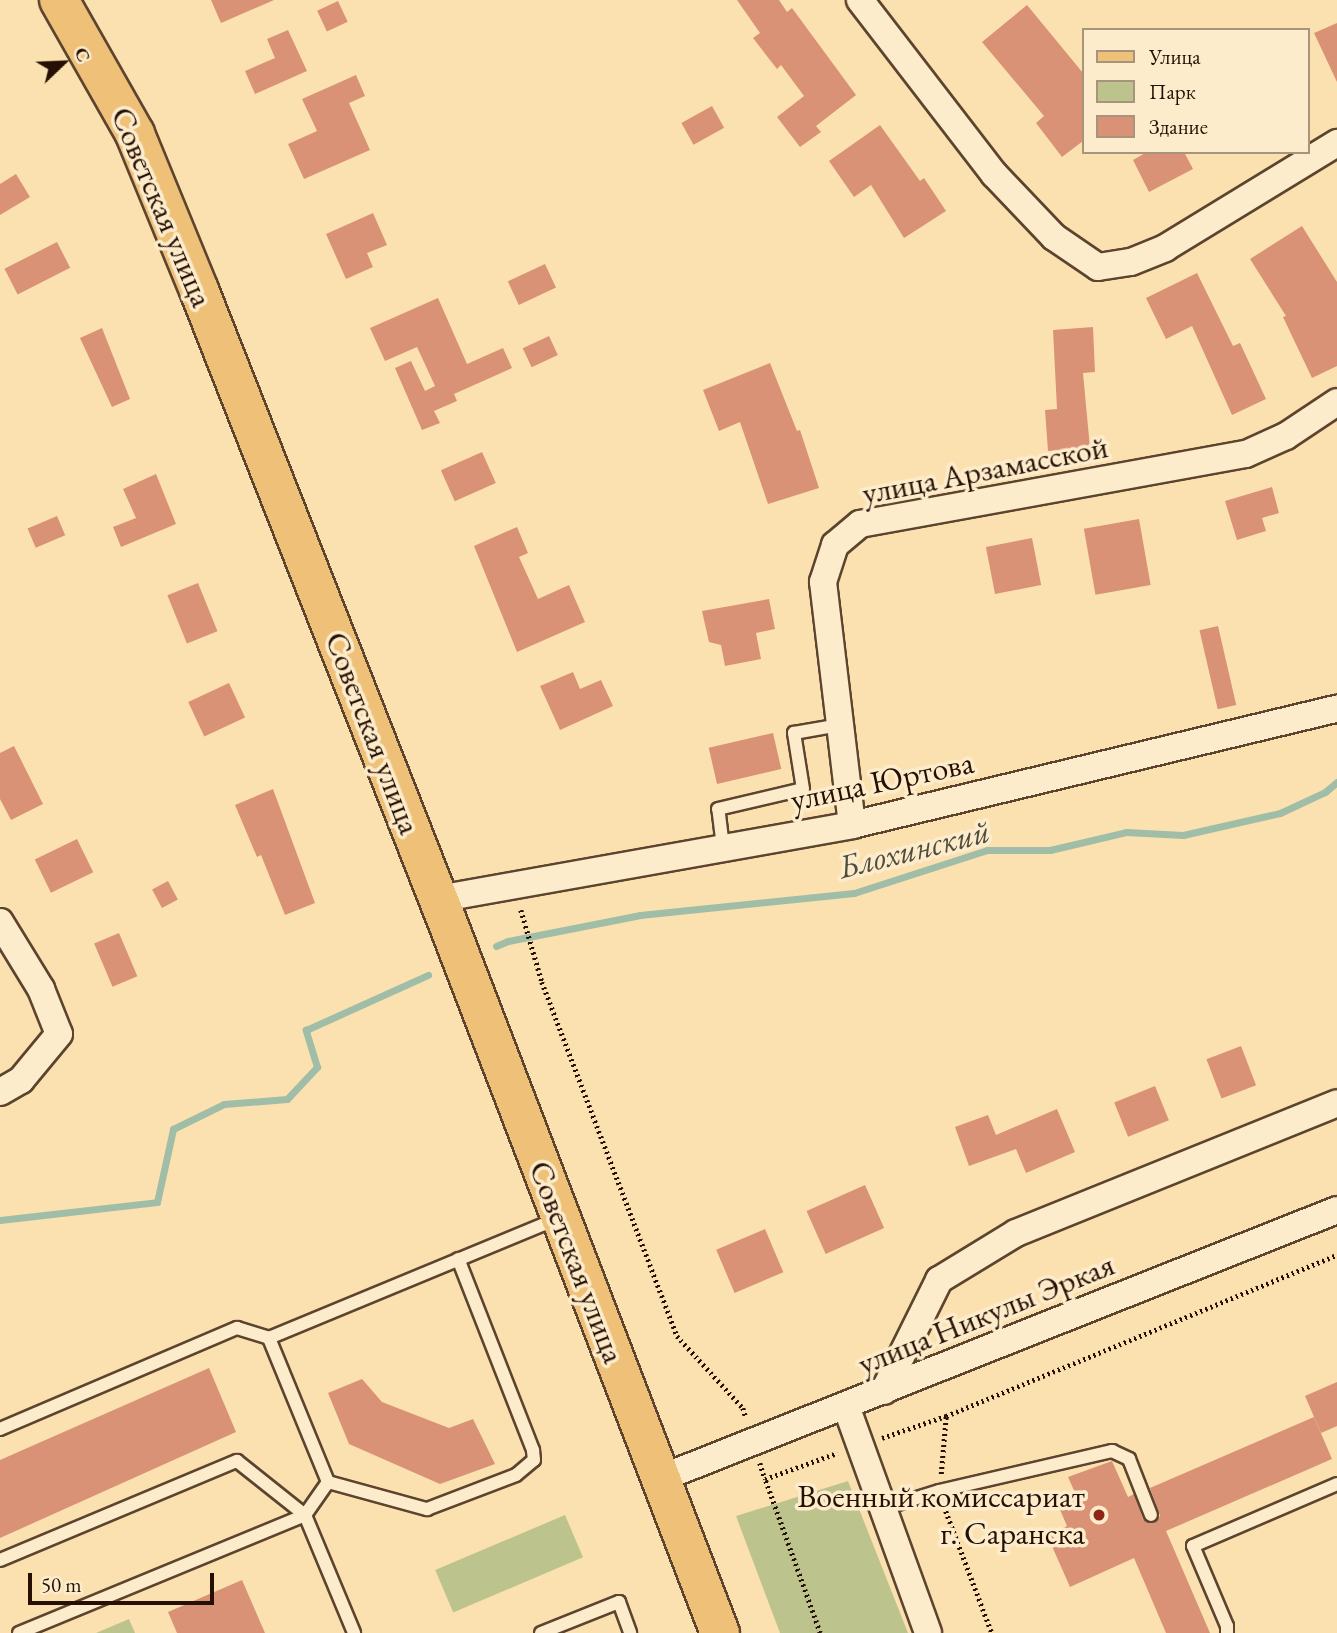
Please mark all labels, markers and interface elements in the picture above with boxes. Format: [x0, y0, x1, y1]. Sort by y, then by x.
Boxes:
north arrow [28, 28, 98, 98]
legend [1082, 28, 1309, 154]
text: Улица [1149, 43, 1201, 70]
text: С [69, 44, 97, 66]
text: Парк [1149, 78, 1196, 105]
street label: Советская улица [103, 101, 221, 313]
text: Здание [1149, 113, 1208, 140]
street label: улица Арзамасской [859, 427, 1111, 513]
street label: Советская улица [317, 627, 429, 839]
street label: улица Юртова [787, 743, 977, 819]
water label: Блохинский [834, 811, 994, 887]
street label: Советская улица [521, 1156, 633, 1368]
street label: улица Никулы Эркая [852, 1245, 1120, 1383]
place label: Военный комиссариат г. Саранска [798, 1478, 1085, 1553]
marker: Военный комиссариат г. Саранска [1091, 1507, 1107, 1523]
scale bar [32, 1560, 217, 1604]
text: 50 m [41, 1571, 82, 1598]

